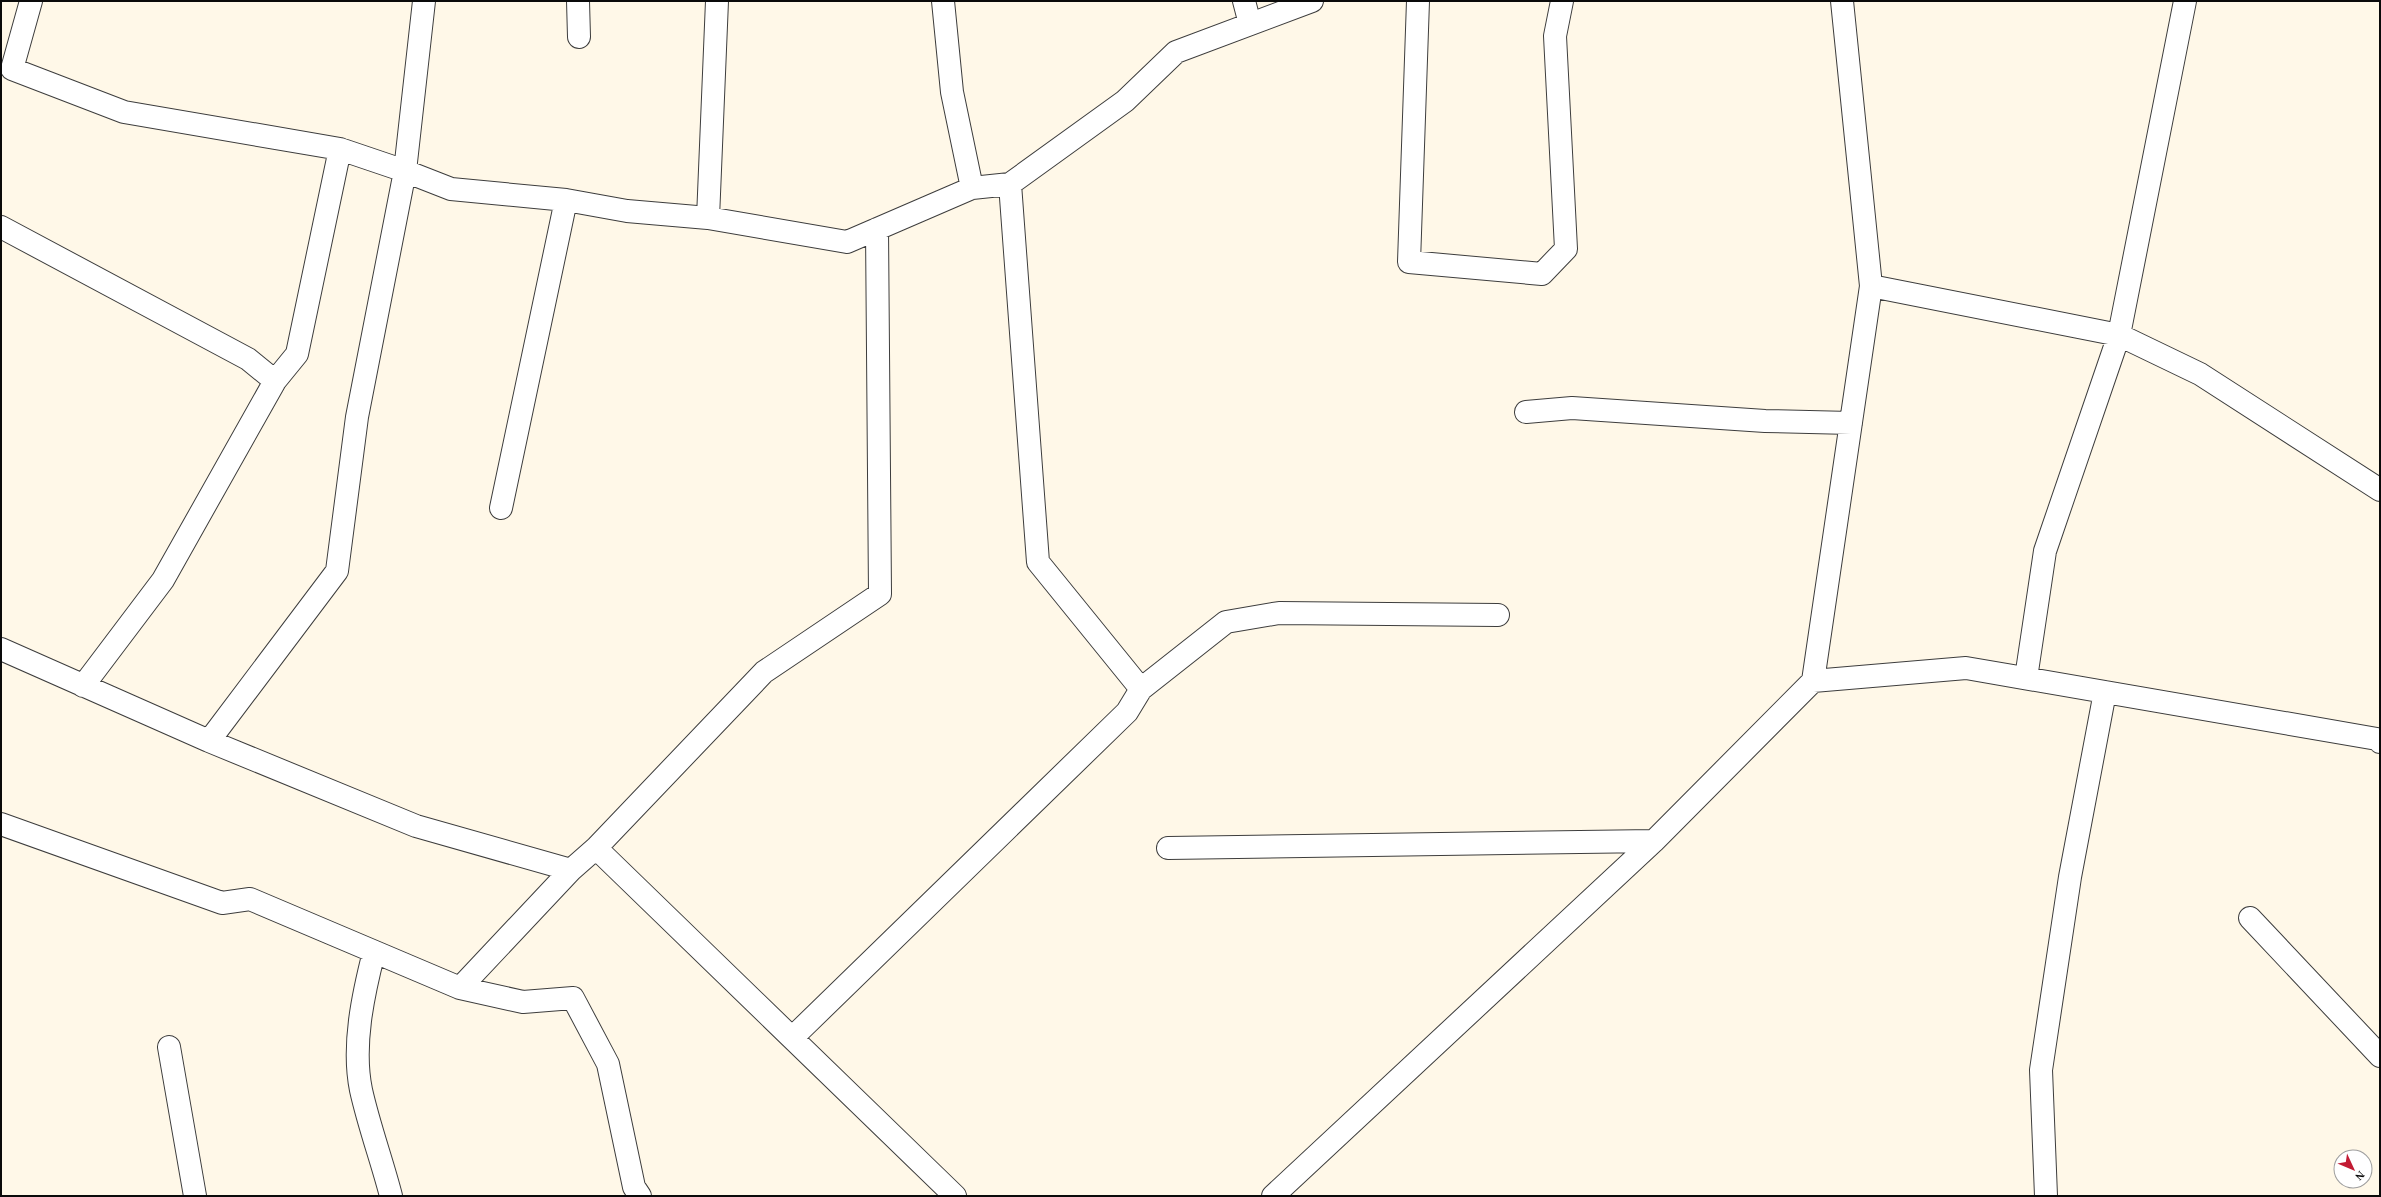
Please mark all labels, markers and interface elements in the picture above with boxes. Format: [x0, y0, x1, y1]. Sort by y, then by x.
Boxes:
north arrow [2333, 1149, 2373, 1189]
text: N [2353, 1169, 2367, 1183]

